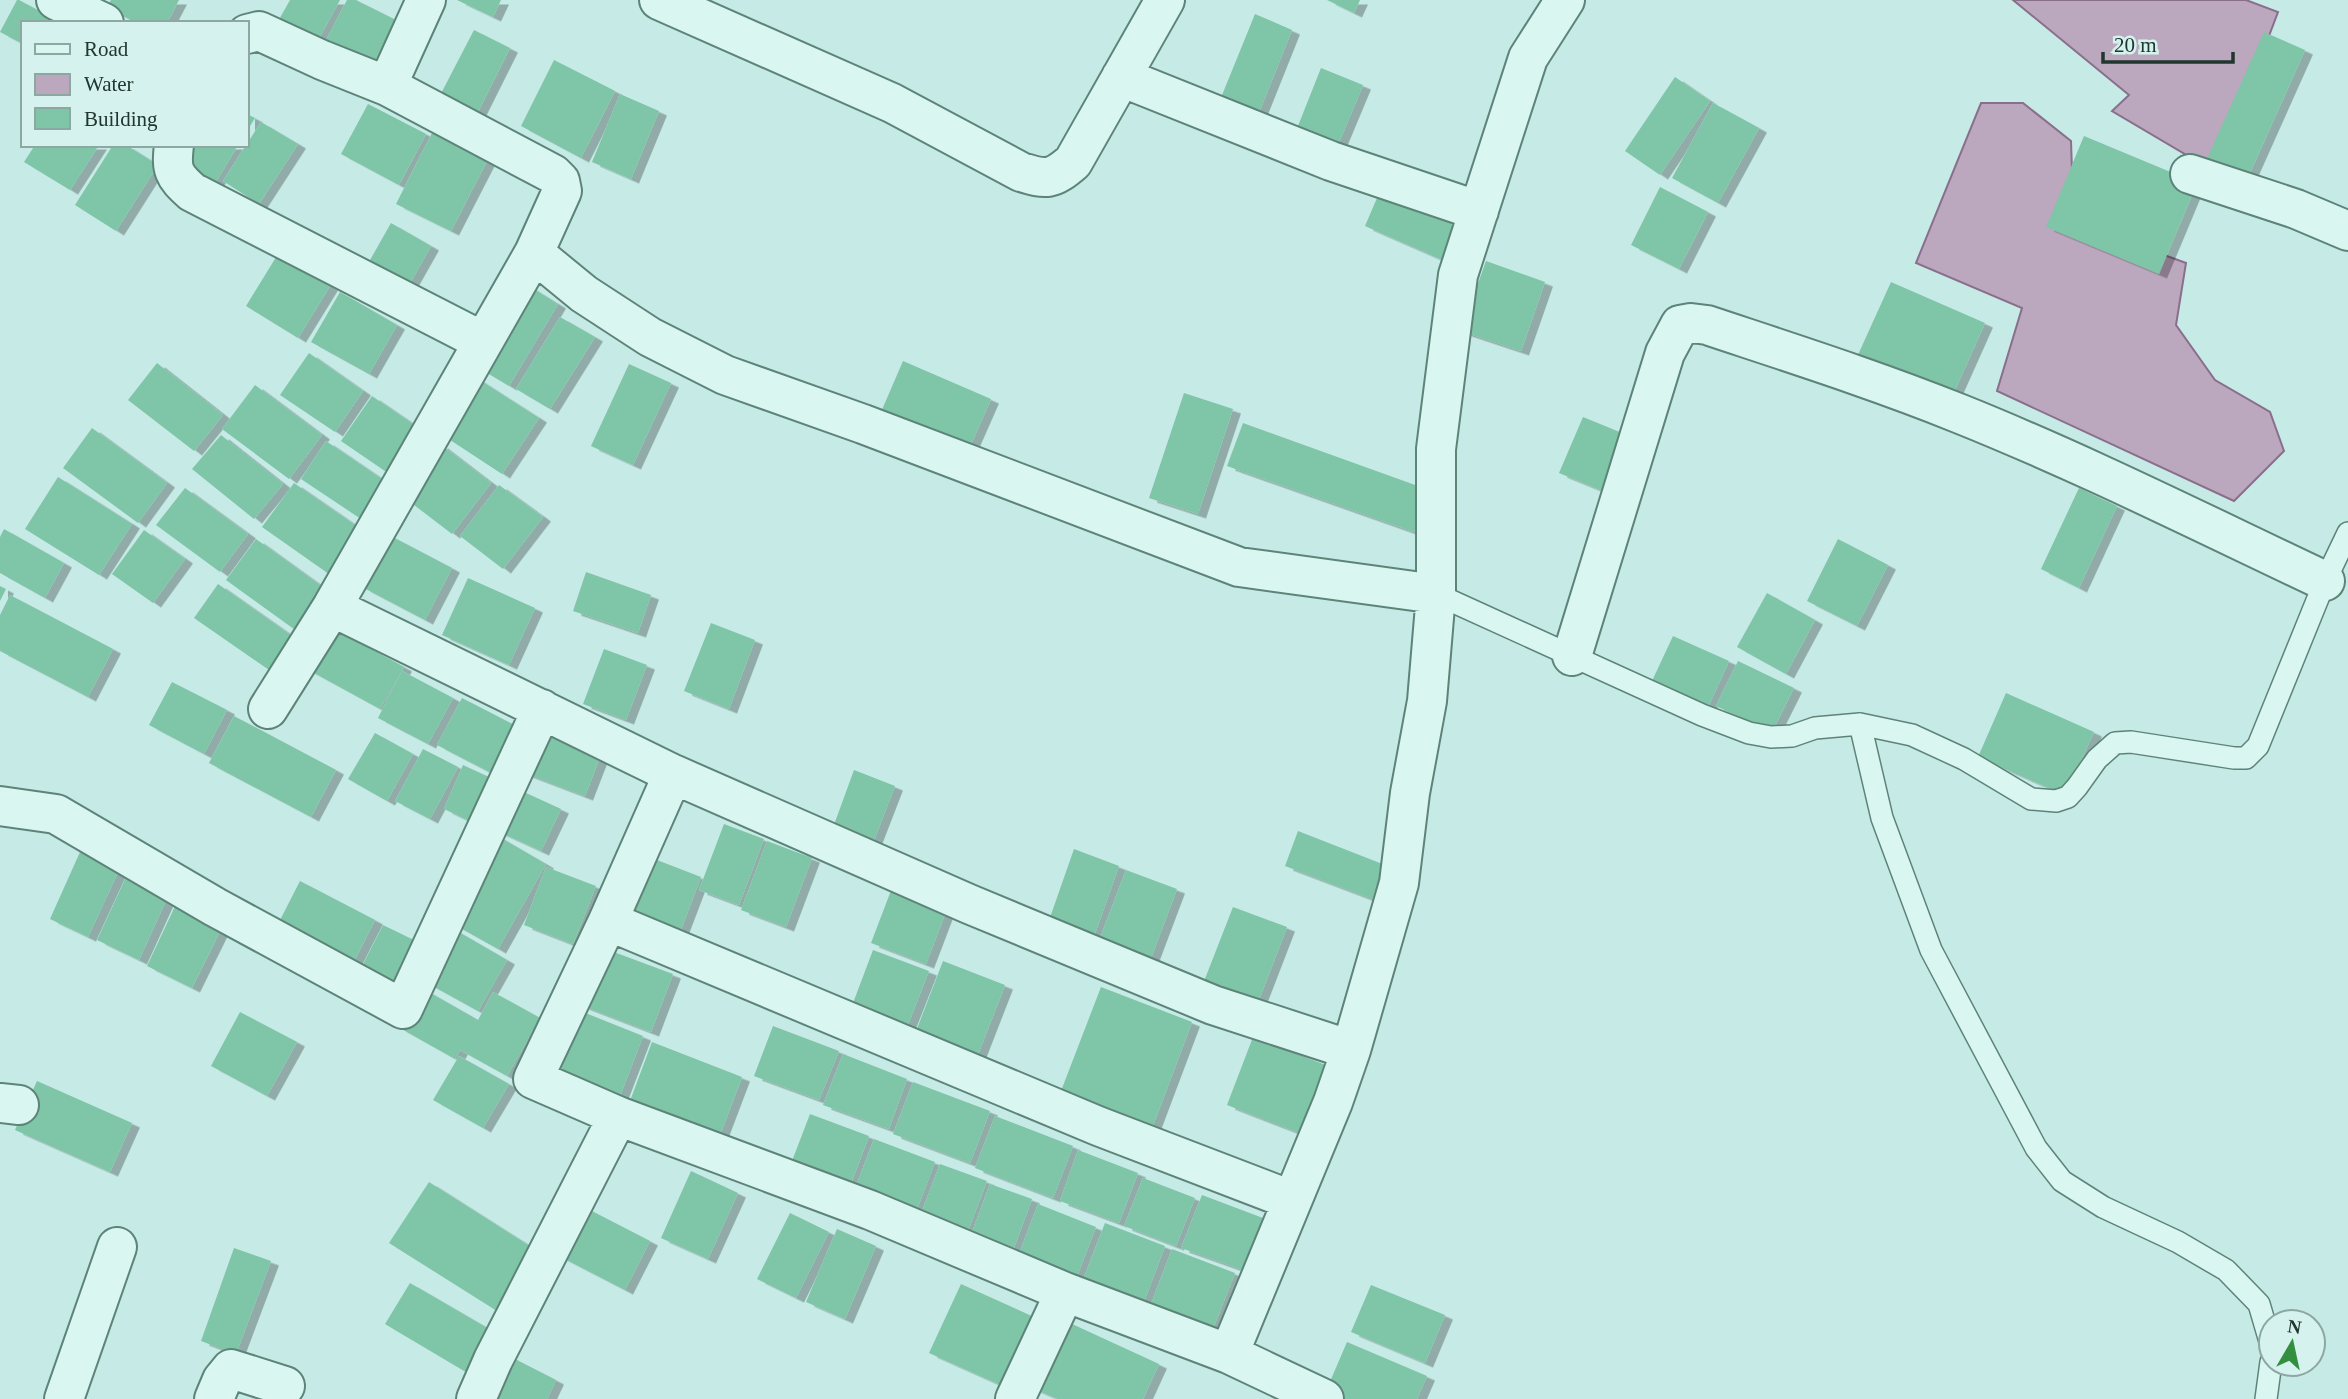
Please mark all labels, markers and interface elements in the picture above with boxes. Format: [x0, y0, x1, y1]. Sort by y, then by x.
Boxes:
legend [21, 21, 248, 147]
scale bar [2103, 21, 2232, 65]
text: 20 m [2114, 33, 2157, 57]
text: Road [84, 37, 129, 61]
text: Water [84, 72, 134, 96]
text: Building [84, 107, 158, 131]
north arrow [2257, 1308, 2327, 1378]
text: N [2286, 1315, 2303, 1338]

